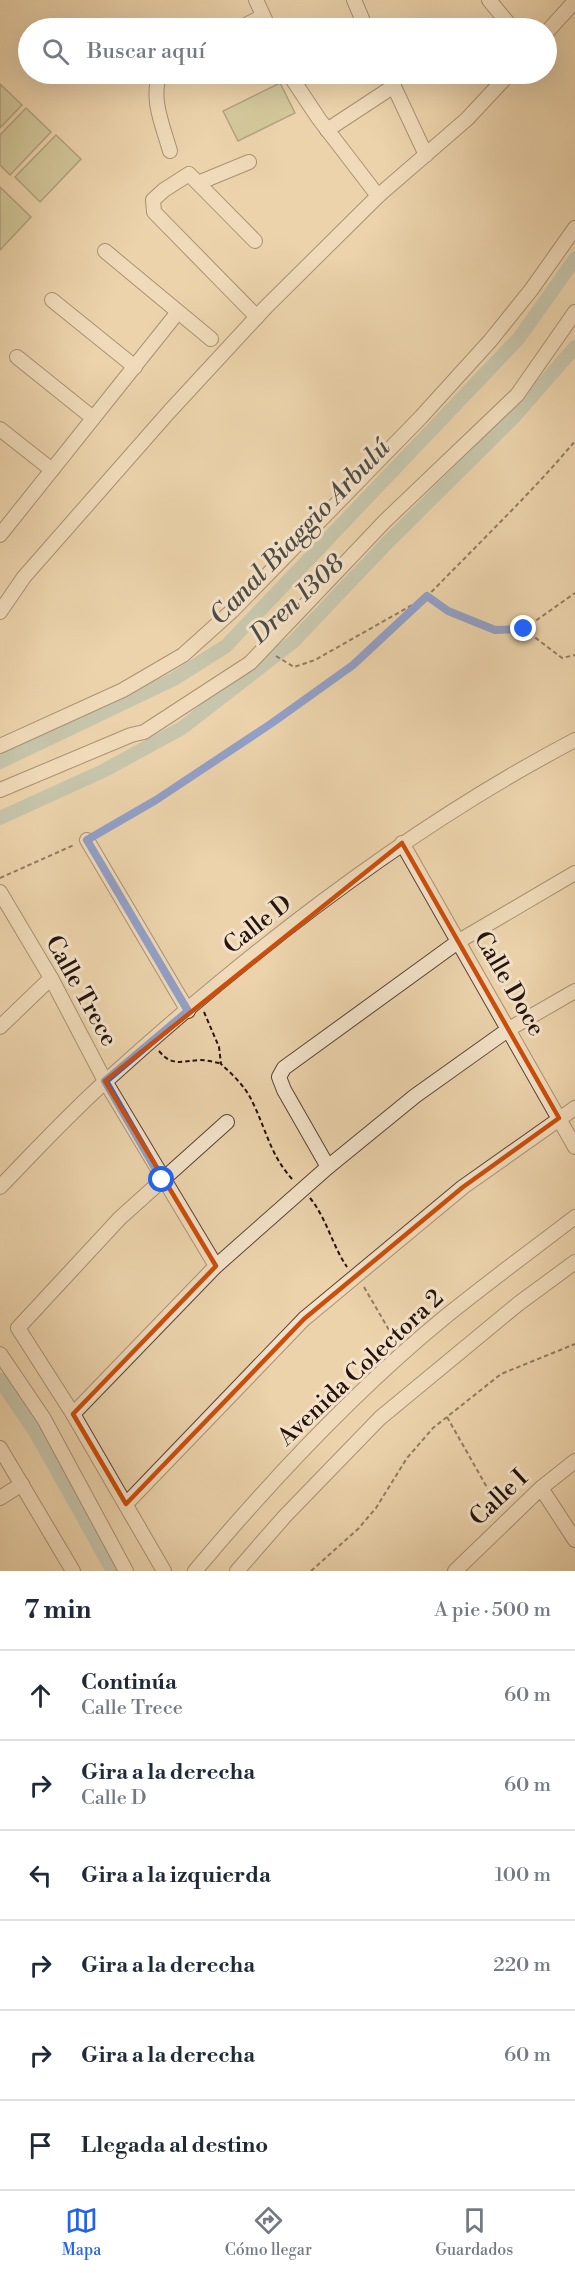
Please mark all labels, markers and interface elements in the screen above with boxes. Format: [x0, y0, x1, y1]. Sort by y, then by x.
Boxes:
search box [18, 18, 557, 84]
icon: search [39, 35, 72, 68]
text: Buscar aquí [87, 38, 205, 65]
water label: Canal Biaggio Arbulú [203, 432, 397, 632]
water label: Dren 1308 [243, 547, 352, 651]
route end [510, 615, 536, 641]
street label: Calle D [218, 889, 298, 961]
street label: Calle Doce [467, 926, 551, 1042]
street label: Calle Trece [38, 930, 124, 1052]
route start [148, 1166, 174, 1192]
street label: Avenida Colectora 2 [271, 1283, 450, 1453]
street label: Calle I [464, 1464, 534, 1532]
text: 7 min [24, 1594, 91, 1626]
text: A pie · 500 m [434, 1598, 551, 1623]
text: Continúa [81, 1669, 177, 1696]
icon: ahead [24, 1679, 57, 1712]
text: 60 m [504, 1683, 551, 1708]
text: Calle Trece [81, 1696, 183, 1721]
text: Gira a la derecha [81, 1759, 255, 1786]
icon: right [24, 1769, 57, 1802]
text: 60 m [504, 1773, 551, 1798]
text: Calle D [81, 1786, 146, 1811]
icon: left [24, 1859, 57, 1892]
text: Gira a la izquierda [81, 1862, 271, 1889]
text: 100 m [495, 1863, 551, 1888]
icon: right [24, 1949, 57, 1982]
text: Gira a la derecha [81, 1952, 255, 1979]
text: 220 m [493, 1953, 551, 1978]
icon: right [24, 2039, 57, 2072]
text: Gira a la derecha [81, 2042, 255, 2069]
text: 60 m [504, 2043, 551, 2068]
icon: arrive [24, 2129, 57, 2162]
text: Llegada al destino [81, 2132, 268, 2159]
tab: Mapa [62, 2204, 101, 2260]
tab: Cómo llegar [225, 2204, 312, 2260]
tab: Guardados [435, 2204, 513, 2260]

